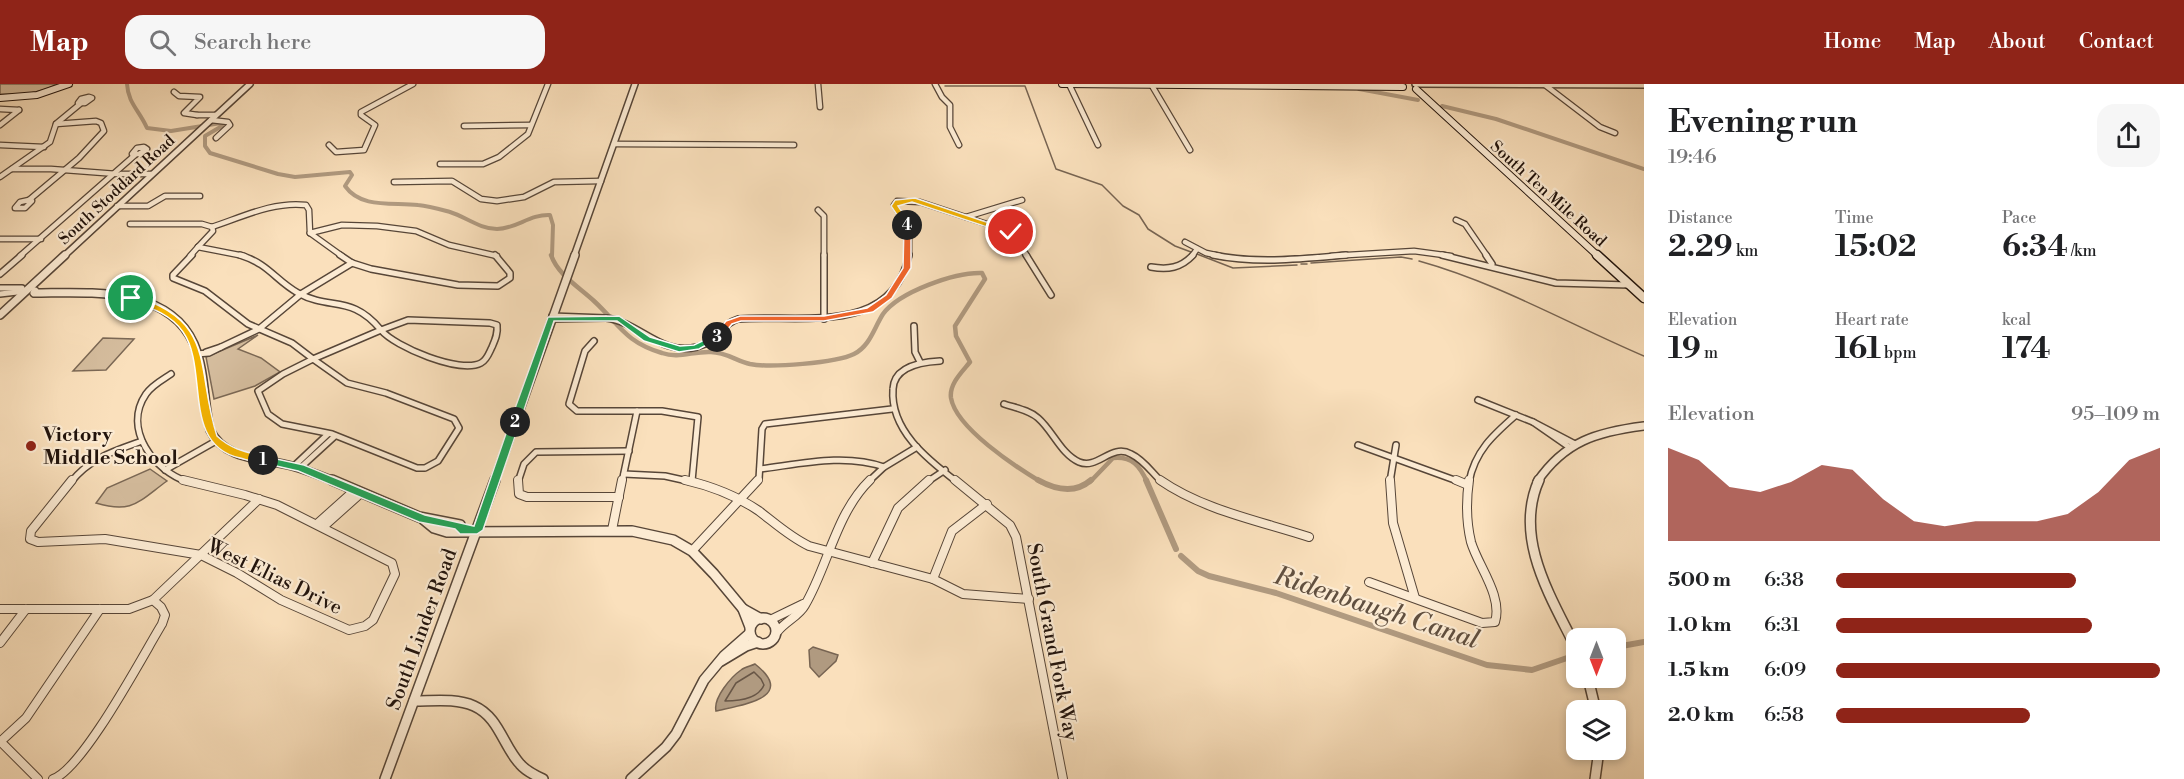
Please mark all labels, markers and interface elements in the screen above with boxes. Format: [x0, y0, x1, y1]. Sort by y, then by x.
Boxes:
search box [125, 15, 545, 69]
text: Map [30, 25, 89, 60]
icon: search [146, 26, 179, 59]
text: Search here [194, 29, 311, 56]
text: Home [1824, 29, 1881, 55]
text: Map [1914, 29, 1956, 55]
text: About [1989, 29, 2046, 55]
text: Contact [2079, 29, 2154, 55]
text: Evening run [1668, 102, 1857, 143]
button: share [2097, 104, 2160, 167]
street label: South Stoddard Road [54, 131, 179, 249]
street label: South Ten Mile Road [1486, 136, 1611, 251]
text: 19:46 [1668, 145, 1717, 170]
pin [985, 206, 1036, 257]
text: Distance [1668, 208, 1733, 228]
text: Time [1835, 208, 1874, 228]
text: Pace [2002, 208, 2036, 228]
pin: 4 [892, 210, 922, 240]
text: 4 [902, 215, 912, 235]
icon: check [994, 215, 1027, 248]
text: 2.29 [1668, 228, 1733, 266]
text: 15:02 [1835, 228, 1916, 266]
text: 6:34 [2002, 228, 2068, 266]
text: km [1733, 241, 1758, 261]
text: /km [2068, 241, 2096, 261]
pin [105, 272, 156, 323]
icon: arrive [114, 281, 147, 314]
text: Elevation [1668, 310, 1737, 330]
text: Heart rate [1835, 310, 1909, 330]
text: kcal [2002, 310, 2031, 330]
pin: 3 [702, 322, 732, 352]
text: 3 [712, 327, 722, 347]
text: 19 [1668, 330, 1701, 368]
text: 161 [1835, 330, 1881, 368]
text: 174 [2002, 330, 2051, 368]
text: m [1701, 343, 1718, 363]
text: bpm [1881, 343, 1916, 363]
text: Elevation [1668, 402, 1755, 427]
text: 95–109 m [2071, 402, 2160, 427]
pin: 2 [500, 407, 530, 437]
text: 2 [510, 412, 520, 432]
place label: Victory Middle School [42, 423, 178, 471]
marker: Victory Middle School [24, 439, 38, 453]
pin: 1 [248, 445, 278, 475]
text: 1 [259, 450, 267, 470]
street label: West Elias Drive [202, 533, 346, 621]
street label: South Grand Fork Way [1020, 541, 1083, 743]
street label: South Linder Road [382, 545, 463, 714]
water label: Ridenbaugh Canal [1269, 559, 1484, 656]
text: 500 m [1668, 568, 1731, 593]
text: 6:38 [1764, 568, 1804, 593]
text: 1.0 km [1668, 613, 1732, 638]
text: 6:31 [1764, 613, 1800, 638]
north arrow [1566, 628, 1626, 688]
map controls [1566, 628, 1626, 760]
text: 1.5 km [1668, 658, 1729, 683]
text: 6:09 [1764, 658, 1806, 683]
button: layers [1566, 700, 1626, 760]
text: 2.0 km [1668, 703, 1734, 728]
text: 6:58 [1764, 703, 1804, 728]

